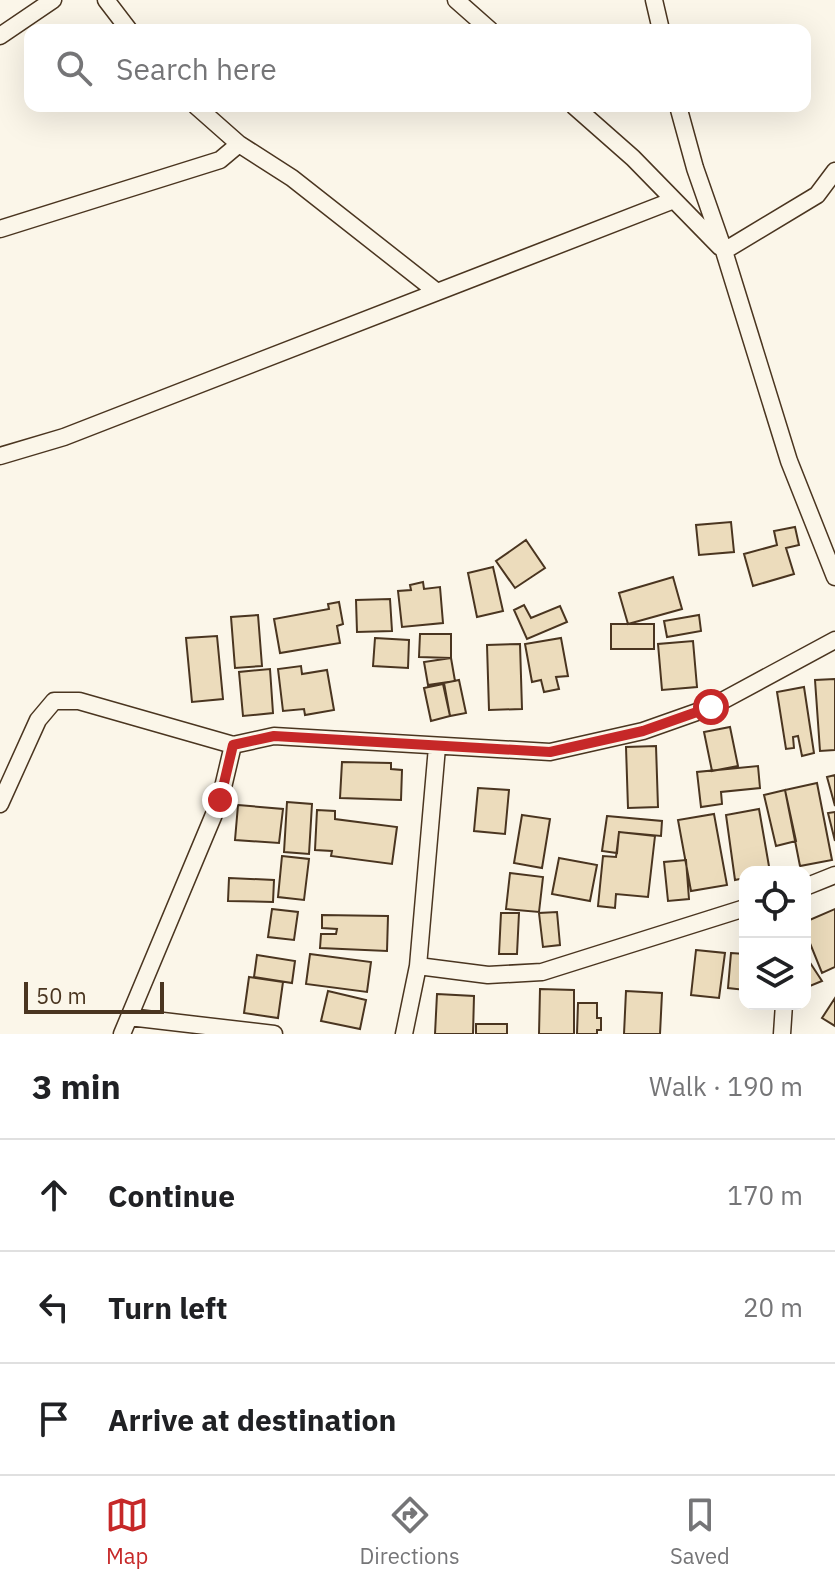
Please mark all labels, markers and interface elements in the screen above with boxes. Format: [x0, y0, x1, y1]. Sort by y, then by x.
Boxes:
search box [24, 24, 811, 112]
icon: search [52, 46, 96, 90]
text: Search here [116, 49, 277, 88]
route start [693, 689, 729, 725]
route end [202, 782, 238, 818]
map controls [739, 866, 811, 1010]
button: locate [739, 866, 811, 938]
button: layers [739, 938, 811, 1010]
scale bar [24, 978, 164, 1014]
text: 50 m [36, 981, 87, 1010]
text: 3 min [32, 1064, 121, 1108]
text: Walk · 190 m [649, 1069, 803, 1103]
icon: ahead [32, 1173, 76, 1217]
text: Continue [108, 1176, 235, 1215]
text: 170 m [727, 1178, 803, 1212]
icon: left [32, 1285, 76, 1329]
text: Turn left [108, 1288, 227, 1327]
text: 20 m [743, 1290, 803, 1324]
icon: arrive [32, 1397, 76, 1441]
text: Arrive at destination [108, 1400, 396, 1439]
tab: Map [105, 1493, 149, 1570]
tab: Directions [360, 1493, 460, 1570]
tab: Saved [670, 1493, 730, 1570]

